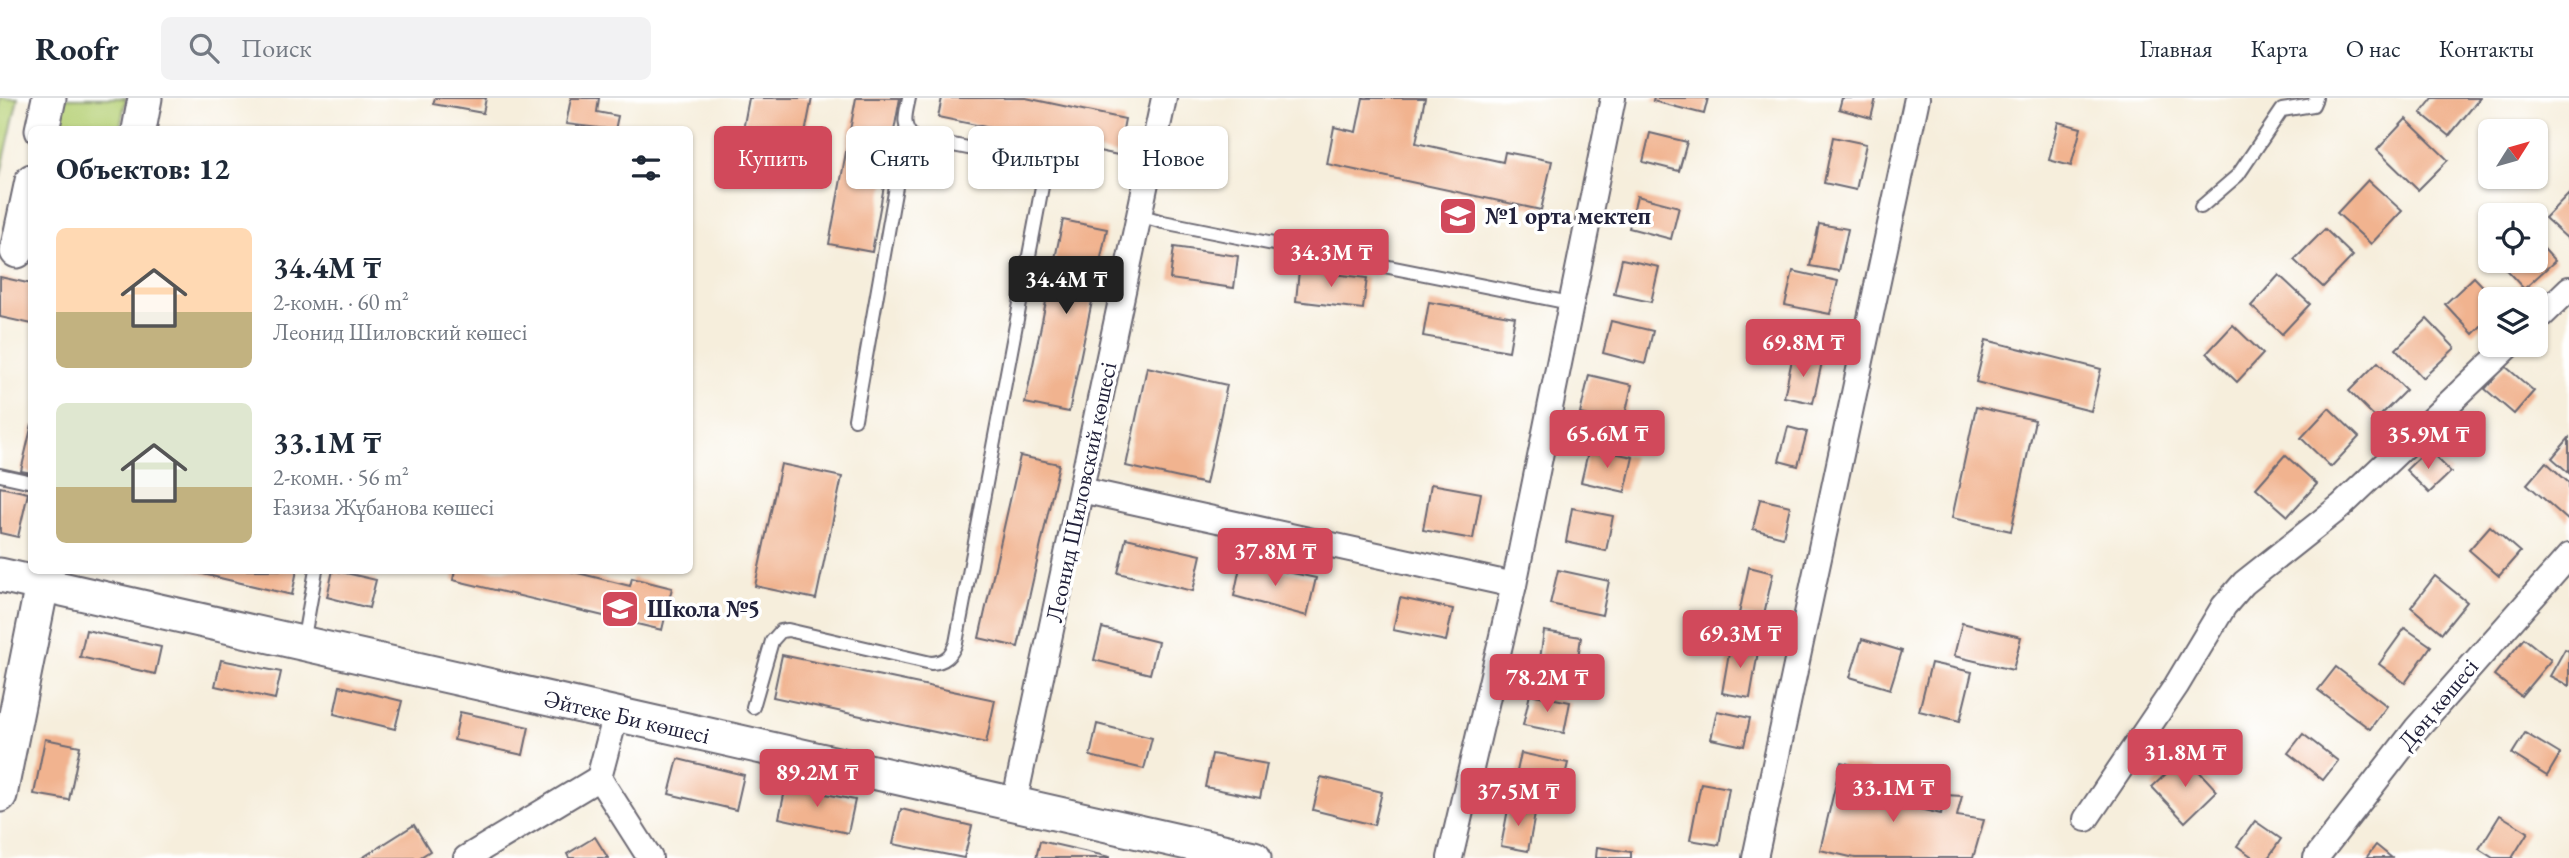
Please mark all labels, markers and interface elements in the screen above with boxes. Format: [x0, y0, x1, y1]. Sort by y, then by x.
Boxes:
search box [161, 17, 651, 80]
text: Roofr [35, 27, 119, 70]
icon: search [185, 29, 223, 67]
text: Поиск [241, 31, 312, 65]
text: Главная [2139, 33, 2213, 64]
text: Карта [2251, 33, 2308, 64]
text: О нас [2346, 33, 2401, 64]
text: Контакты [2439, 33, 2534, 64]
north arrow [2478, 119, 2548, 189]
map controls [2478, 119, 2548, 357]
chip: Купить [714, 126, 832, 189]
chip: Снять [846, 126, 954, 189]
chip: Фильтры [968, 126, 1104, 189]
chip: Новое [1118, 126, 1228, 189]
text: Объектов: 12 [56, 149, 230, 188]
icon: filters [627, 149, 665, 187]
school or university icon: №1 орта мектеп [1437, 195, 1479, 237]
place label: №1 орта мектеп [1485, 200, 1652, 231]
button: locate [2478, 203, 2548, 273]
pin: 34.3M ₸ [1266, 230, 1396, 289]
text: 34.3M ₸ [1290, 237, 1372, 267]
text: 34.4M ₸ [273, 248, 381, 287]
icon: home [112, 256, 196, 340]
pin: 34.4M ₸ [1001, 256, 1131, 316]
text: 34.4M ₸ [1025, 264, 1107, 294]
text: 2-комн. · 60 m² [273, 287, 409, 317]
button: layers [2478, 287, 2548, 357]
text: Леонид Шиловский көшесі [273, 317, 527, 347]
pin: 69.8M ₸ [1738, 320, 1868, 379]
text: 69.8M ₸ [1762, 327, 1844, 357]
street label: Леонид Шиловский көшесі [1038, 359, 1123, 625]
pin: 65.6M ₸ [1542, 410, 1672, 470]
pin: 35.9M ₸ [2363, 412, 2493, 471]
text: 65.6M ₸ [1566, 418, 1648, 448]
text: 35.9M ₸ [2387, 419, 2469, 449]
text: 33.1M ₸ [273, 423, 381, 462]
icon: home [112, 431, 196, 515]
text: 2-комн. · 56 m² [273, 462, 409, 492]
text: Ғазиза Жұбанова көшесі [273, 492, 494, 522]
pin: 37.8M ₸ [1210, 528, 1340, 588]
text: 37.8M ₸ [1234, 536, 1316, 566]
school or university icon: Школа №5 [599, 588, 641, 630]
place label: Школа №5 [647, 593, 760, 624]
pin: 69.3M ₸ [1675, 610, 1805, 670]
text: 69.3M ₸ [1699, 618, 1781, 648]
street label: Дөң көшесі [2390, 651, 2485, 756]
pin: 78.2M ₸ [1482, 654, 1612, 714]
text: 78.2M ₸ [1506, 662, 1588, 692]
street label: Әйтеке Би көшесі [541, 682, 713, 751]
pin: 31.8M ₸ [2120, 730, 2250, 789]
text: 31.8M ₸ [2144, 737, 2226, 767]
pin: 89.2M ₸ [752, 750, 882, 809]
text: 89.2M ₸ [776, 757, 858, 787]
pin: 33.1M ₸ [1828, 764, 1958, 824]
pin: 37.5M ₸ [1453, 768, 1583, 828]
text: 33.1M ₸ [1852, 772, 1934, 802]
text: 37.5M ₸ [1477, 776, 1559, 806]

